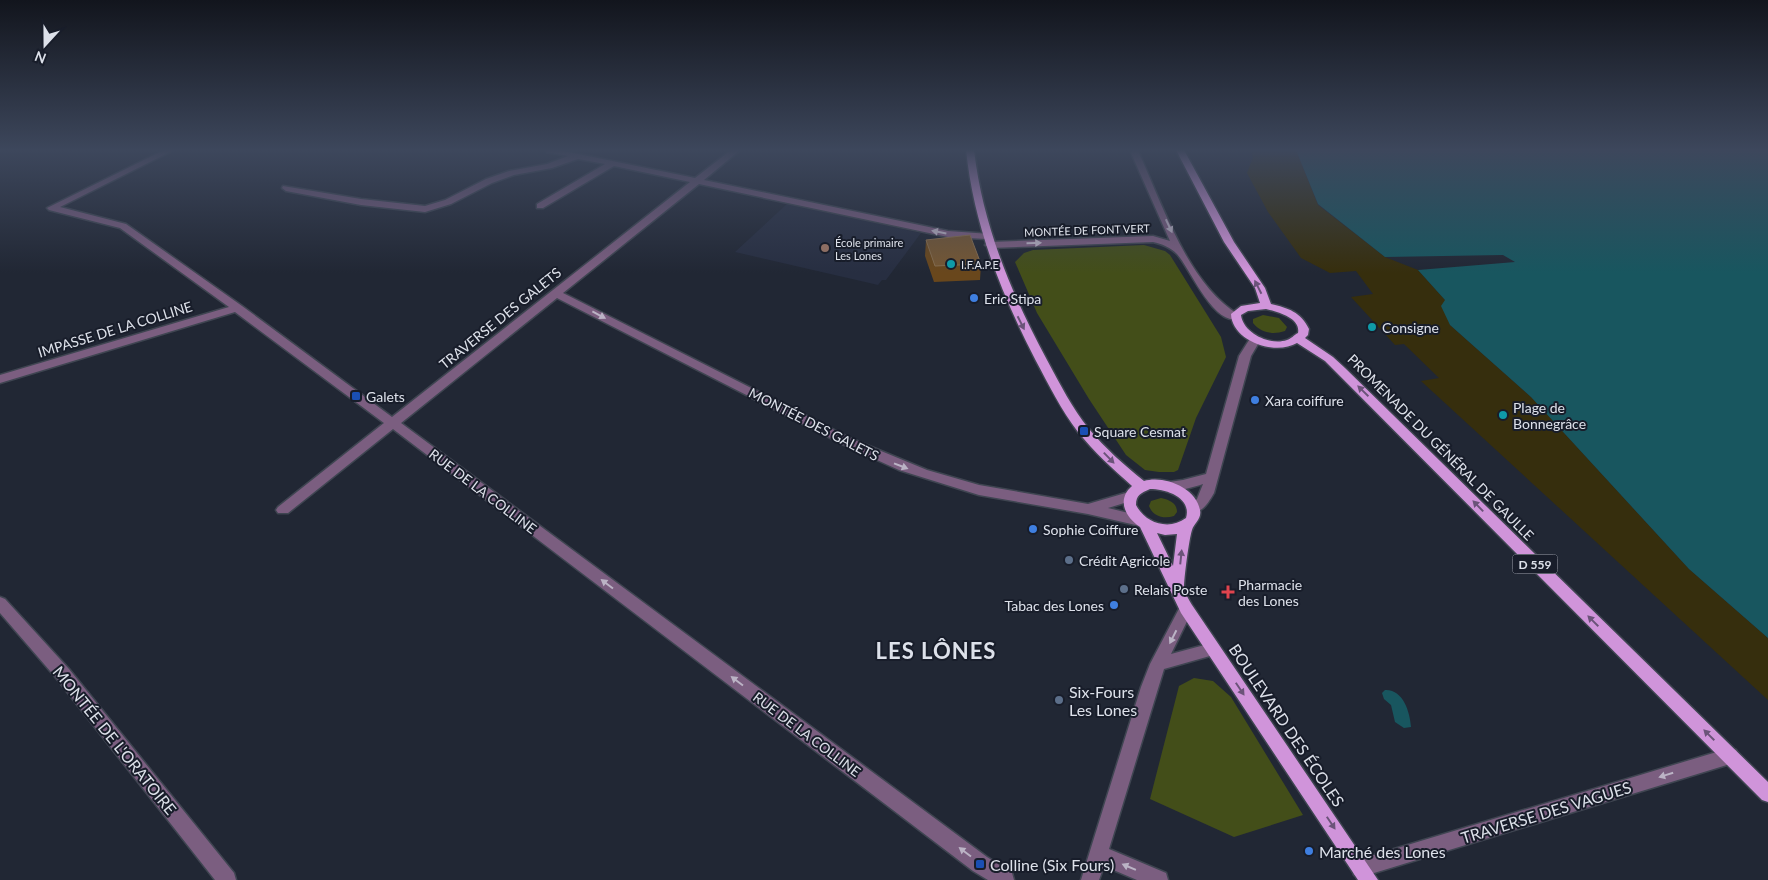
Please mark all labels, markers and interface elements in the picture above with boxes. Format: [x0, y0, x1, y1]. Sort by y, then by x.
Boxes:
north arrow [20, 20, 70, 70]
text: N [32, 48, 48, 67]
one-way arrow [1165, 219, 1173, 233]
street label: MONTÉE DE FONT VERT [1024, 221, 1151, 239]
one-way arrow [931, 228, 946, 236]
place label: École primaire Les Lones [835, 236, 903, 262]
one-way arrow [1026, 239, 1042, 247]
marker: École primaire Les Lones [819, 242, 831, 254]
marker: I.F.A.P.E [945, 258, 957, 270]
place label: I.F.A.P.E [961, 258, 999, 271]
street label: TRAVERSE DES GALETS [436, 264, 564, 372]
one-way arrow [1254, 280, 1262, 294]
place label: Eric Stipa [984, 290, 1041, 307]
marker: Eric Stipa [968, 292, 980, 304]
street label: IMPASSE DE LA COLLINE [36, 297, 194, 361]
one-way arrow [592, 311, 607, 319]
one-way arrow [1017, 315, 1025, 330]
place label: Consigne [1382, 319, 1439, 336]
marker: Consigne [1366, 321, 1378, 333]
street label: PROMENADE DU GÉNÉRAL DE GAULLE [1344, 350, 1538, 544]
street label: MONTÉE DES GALETS [746, 384, 882, 464]
one-way arrow [1357, 386, 1369, 398]
place label: Galets [366, 388, 405, 405]
marker: Galets [350, 390, 362, 402]
place label: Xara coiffure [1265, 392, 1344, 409]
marker: Xara coiffure [1249, 394, 1261, 406]
place label: Plage de Bonnegrâce [1513, 399, 1586, 432]
marker: Plage de Bonnegrâce [1497, 409, 1509, 421]
place label: Square Cesmat [1094, 423, 1186, 440]
marker: Square Cesmat [1078, 425, 1090, 437]
street label: RUE DE LA COLLINE [426, 445, 540, 537]
one-way arrow [1103, 452, 1115, 464]
one-way arrow [894, 463, 908, 471]
one-way arrow [1472, 501, 1484, 513]
place label: Sophie Coiffure [1043, 521, 1138, 538]
marker: Sophie Coiffure [1027, 523, 1039, 535]
one-way arrow [1177, 549, 1185, 565]
place label: Crédit Agricole [1079, 552, 1170, 569]
marker: Crédit Agricole [1063, 554, 1075, 566]
road number: D 559 [1512, 554, 1558, 574]
place label: Pharmacie des Lones [1238, 576, 1302, 609]
one-way arrow [601, 578, 614, 589]
place label: Relais Poste [1134, 581, 1207, 598]
marker: Relais Poste [1118, 583, 1130, 595]
marker: Pharmacie des Lones [1222, 586, 1234, 598]
place label: Tabac des Lones [1005, 597, 1104, 614]
marker: Tabac des Lones [1108, 599, 1120, 611]
one-way arrow [1587, 615, 1599, 627]
one-way arrow [1168, 630, 1176, 644]
district label: LES LÔNES [876, 637, 996, 664]
street label: BOULEVARD DES ÉCOLES [1225, 640, 1349, 810]
street label: MONTÉE DE L'ORATOIRE [49, 662, 181, 818]
one-way arrow [731, 676, 744, 687]
place label: Six-Fours Les Lones [1069, 682, 1137, 719]
one-way arrow [1235, 682, 1244, 696]
street label: RUE DE LA COLLINE [750, 688, 864, 780]
marker: Six-Fours Les Lones [1053, 694, 1065, 706]
one-way arrow [1703, 729, 1715, 741]
one-way arrow [1659, 772, 1674, 780]
street label: TRAVERSE DES VAGUES [1459, 777, 1633, 847]
one-way arrow [1326, 817, 1336, 830]
place label: Marché des Lones [1319, 842, 1446, 861]
marker: Marché des Lones [1303, 845, 1315, 857]
one-way arrow [959, 847, 972, 858]
place label: Colline (Six Fours) [990, 855, 1114, 874]
marker: Colline (Six Fours) [974, 858, 986, 870]
one-way arrow [1121, 863, 1136, 871]

